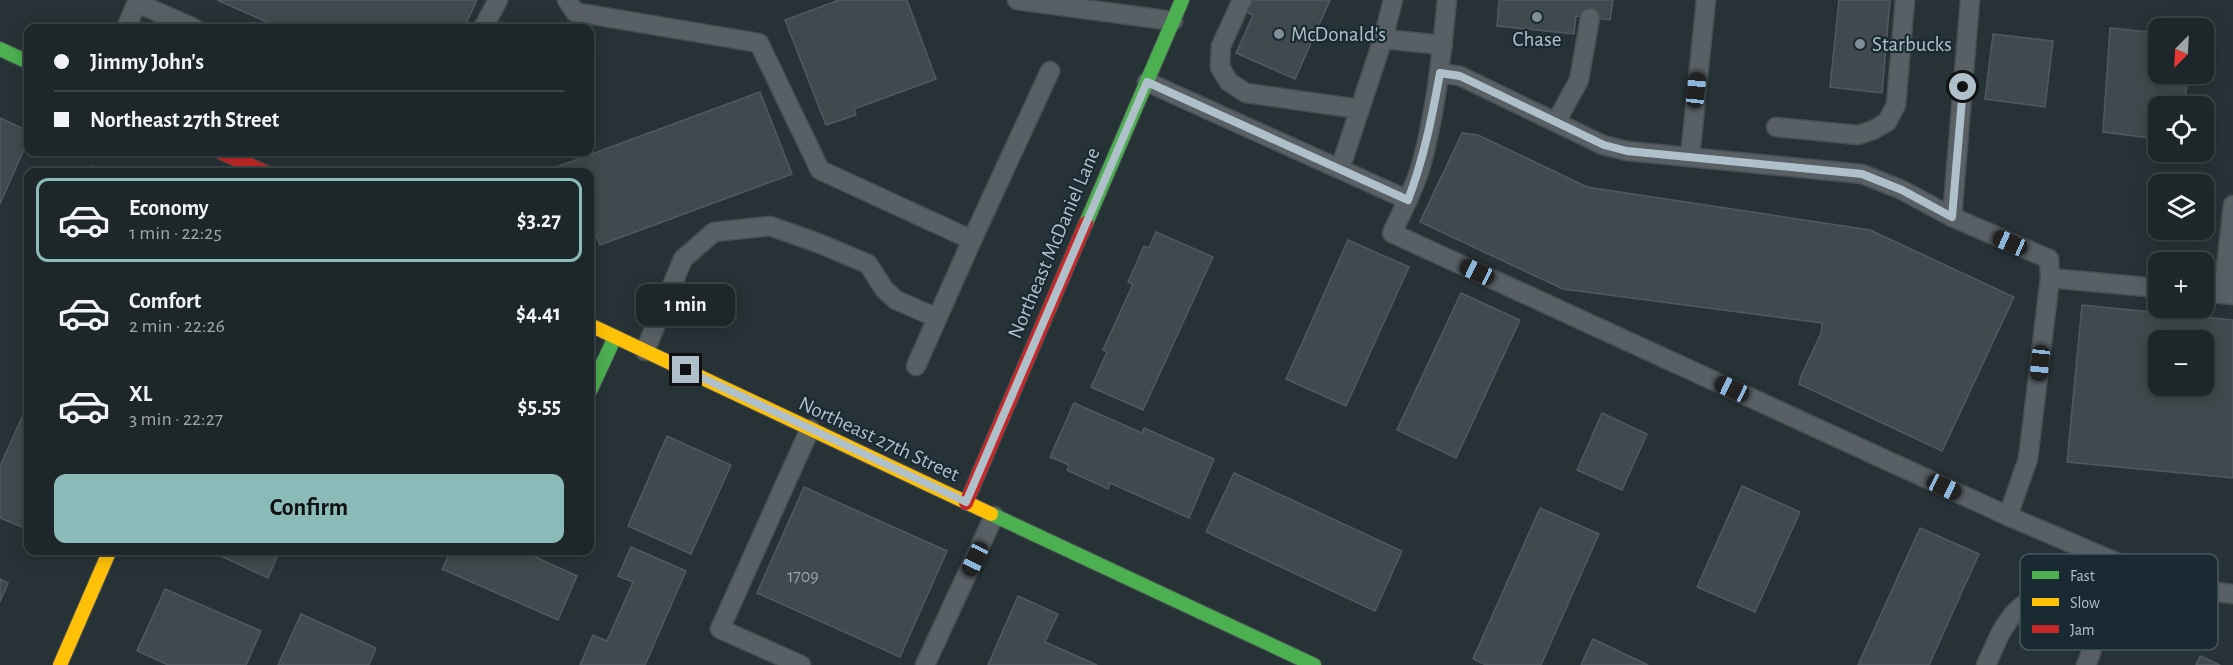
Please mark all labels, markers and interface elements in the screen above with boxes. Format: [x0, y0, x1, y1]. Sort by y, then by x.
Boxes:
marker: Chase [1530, 10, 1544, 24]
north arrow [2148, 18, 2214, 84]
map controls [2148, 18, 2214, 396]
place label: McDonald's [1291, 24, 1386, 45]
marker: McDonald's [1272, 27, 1286, 41]
place label: Chase [1513, 29, 1562, 50]
place label: Starbucks [1872, 34, 1952, 55]
marker: Starbucks [1853, 37, 1867, 51]
text: Jimmy John's [90, 51, 204, 73]
car [1685, 71, 1707, 109]
route start [1949, 73, 1976, 100]
button: locate [2148, 96, 2214, 162]
text: Northeast 27th Street [90, 109, 279, 131]
street label: Northeast McDaniel Lane [1004, 144, 1104, 342]
button: layers [2148, 174, 2214, 240]
icon: car [57, 193, 111, 247]
text: Economy [129, 197, 209, 219]
text: $3.27 [517, 209, 561, 231]
text: 1 min · 22:25 [129, 223, 222, 243]
car [1990, 227, 2030, 259]
button: + [2148, 252, 2214, 318]
car [1457, 256, 1497, 288]
callout: 1 min [636, 283, 736, 325]
icon: car [57, 286, 111, 340]
text: Comfort [129, 290, 201, 312]
text: 1 min [664, 295, 707, 315]
text: $4.41 [516, 302, 561, 324]
text: 2 min · 22:26 [129, 316, 225, 336]
button: − [2148, 330, 2214, 396]
car [2029, 344, 2051, 382]
route end [672, 356, 699, 383]
car [1712, 373, 1752, 405]
icon: car [57, 379, 111, 433]
text: XL [129, 383, 152, 405]
street label: Northeast 27th Street [795, 393, 963, 486]
text: $5.55 [518, 395, 561, 417]
text: 3 min · 22:27 [129, 409, 223, 429]
car [1924, 471, 1964, 503]
button: Confirm [54, 474, 564, 543]
car [959, 539, 991, 579]
legend [2020, 554, 2218, 650]
house number: 1709 [787, 568, 819, 586]
text: Fast [2070, 568, 2095, 584]
text: Slow [2070, 595, 2100, 611]
text: Jam [2070, 622, 2095, 638]

